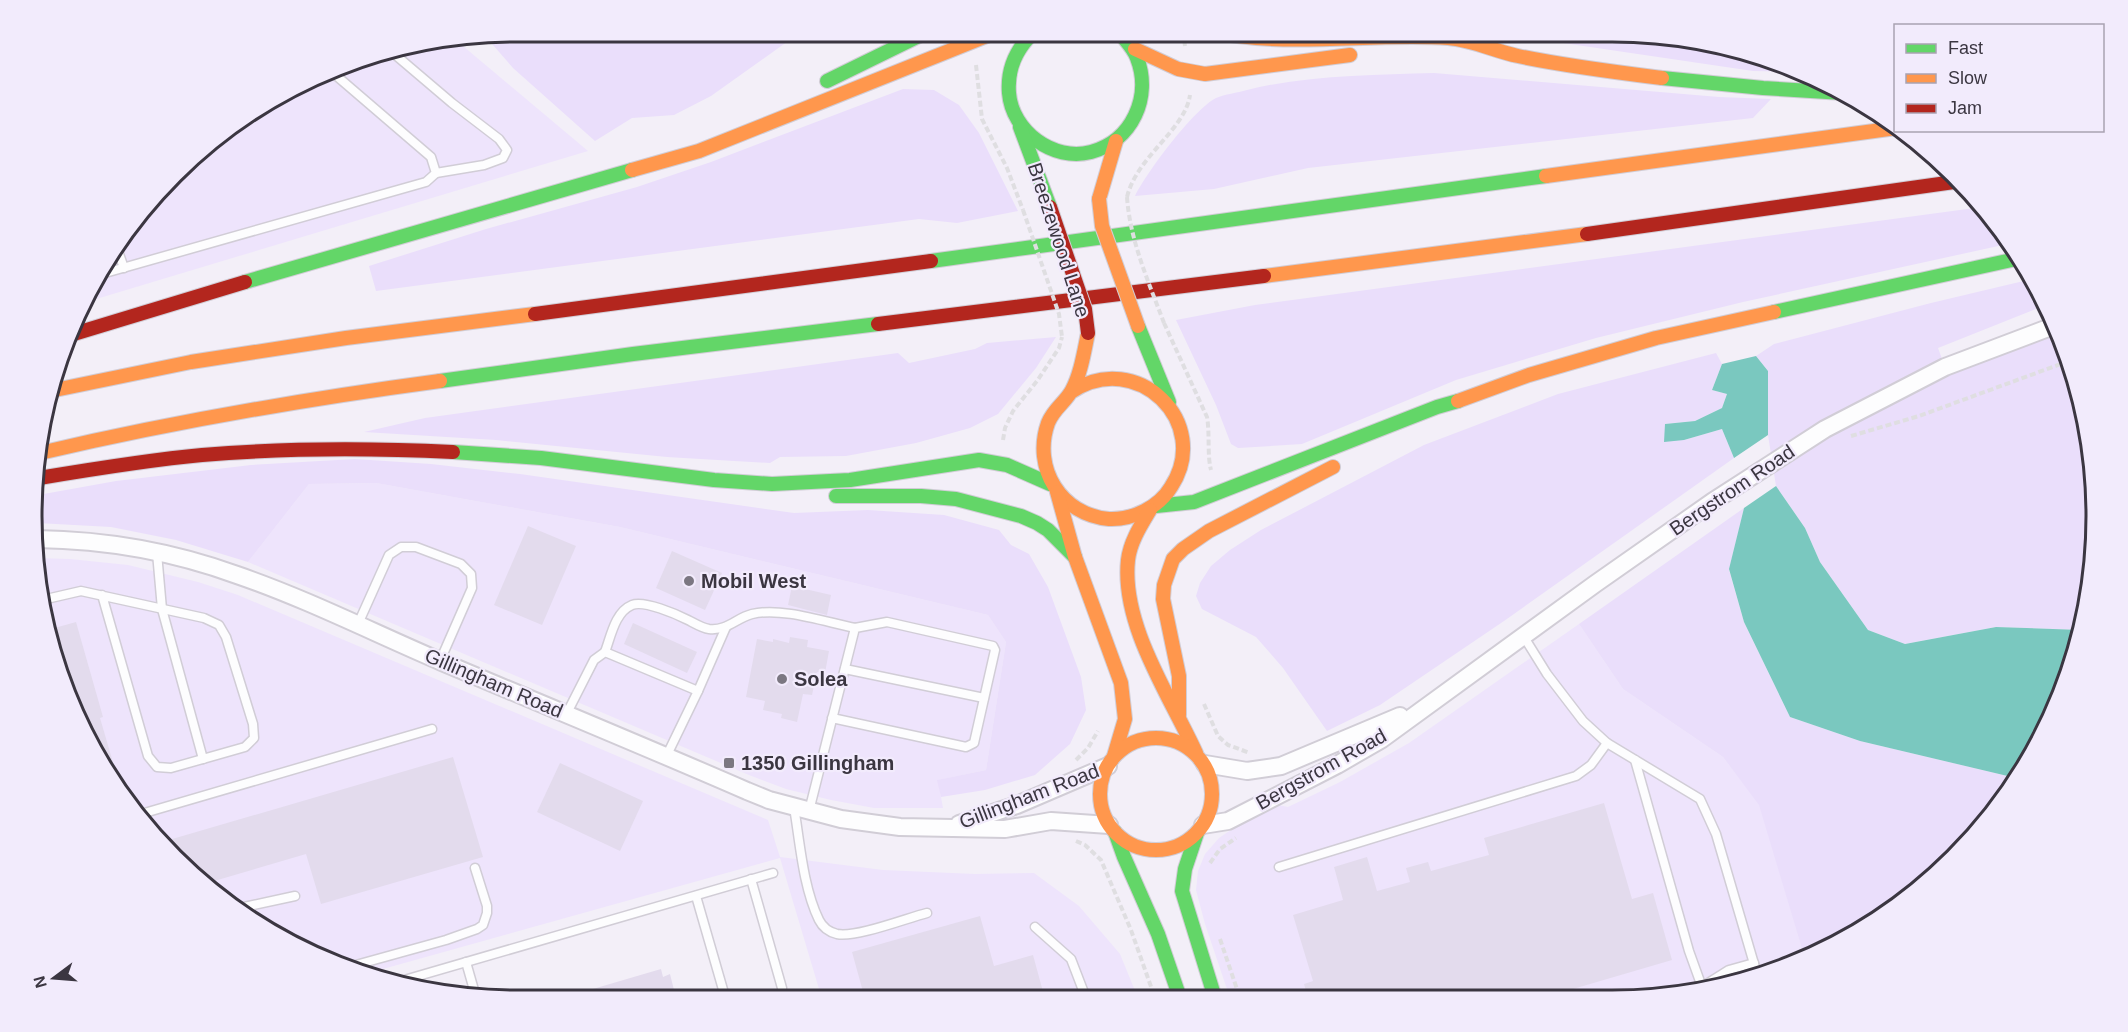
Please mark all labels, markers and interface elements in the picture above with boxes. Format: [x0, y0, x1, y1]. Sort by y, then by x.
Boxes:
legend [1894, 24, 2104, 132]
text: Fast [1948, 38, 1983, 58]
text: Slow [1948, 68, 1988, 88]
text: Jam [1948, 98, 1982, 118]
street label: Breezewood Lane [1024, 160, 1094, 320]
street label: Bergstrom Road [1665, 440, 1799, 540]
place label: Mobil West [701, 570, 807, 592]
marker: Mobil West [682, 574, 696, 588]
street label: Gillingham Road [422, 644, 566, 722]
place label: Solea [794, 668, 848, 690]
marker: Solea [775, 672, 789, 686]
street label: Bergstrom Road [1252, 724, 1390, 814]
place label: 1350 Gillingham [741, 752, 894, 774]
marker: 1350 Gillingham [722, 756, 736, 770]
street label: Gillingham Road [956, 759, 1102, 833]
north arrow [24, 948, 84, 1008]
text: N [30, 974, 50, 990]

